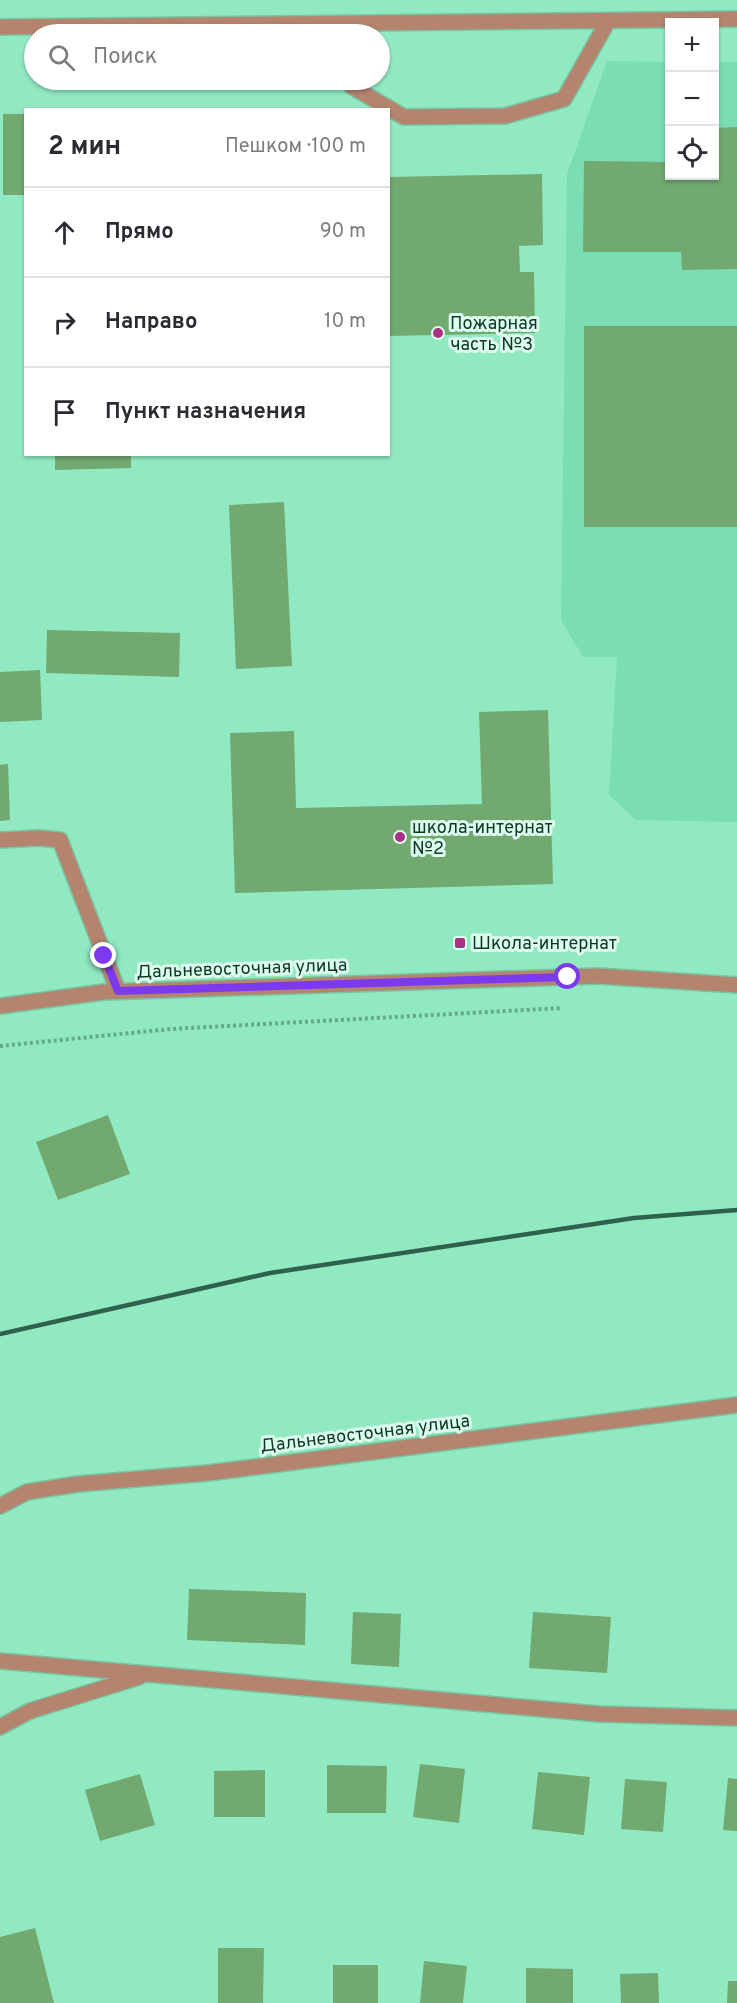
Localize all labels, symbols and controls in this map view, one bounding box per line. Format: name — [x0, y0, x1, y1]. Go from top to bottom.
map controls — [665, 18, 719, 180]
button: + — [665, 18, 719, 72]
search box — [24, 24, 390, 90]
icon: search — [45, 41, 78, 74]
text: Поиск — [93, 44, 157, 71]
button: − — [665, 72, 719, 126]
button: locate — [665, 126, 719, 180]
text: 2 мин — [48, 131, 121, 164]
text: Пешком · 100 m — [225, 134, 366, 160]
icon: ahead — [48, 216, 81, 249]
text: Прямо — [105, 219, 174, 246]
text: 90 m — [320, 219, 366, 245]
icon: right — [48, 306, 81, 339]
text: Направо — [105, 309, 197, 336]
text: 10 m — [324, 309, 366, 335]
place label: Пожарная часть №3 — [450, 313, 538, 357]
marker: Пожарная часть №3 — [431, 326, 445, 340]
icon: arrive — [48, 396, 81, 429]
text: Пункт назначения — [105, 399, 306, 426]
place label: школа-интернат №2 — [412, 817, 553, 861]
marker: школа-интернат №2 — [393, 830, 407, 844]
place label: Школа-интернат — [472, 933, 617, 956]
marker: Школа-интернат — [453, 936, 467, 950]
route end — [90, 942, 116, 968]
street label: Дальневосточная улица — [136, 954, 348, 985]
route start — [554, 963, 580, 989]
street label: Дальневосточная улица — [259, 1410, 471, 1459]

